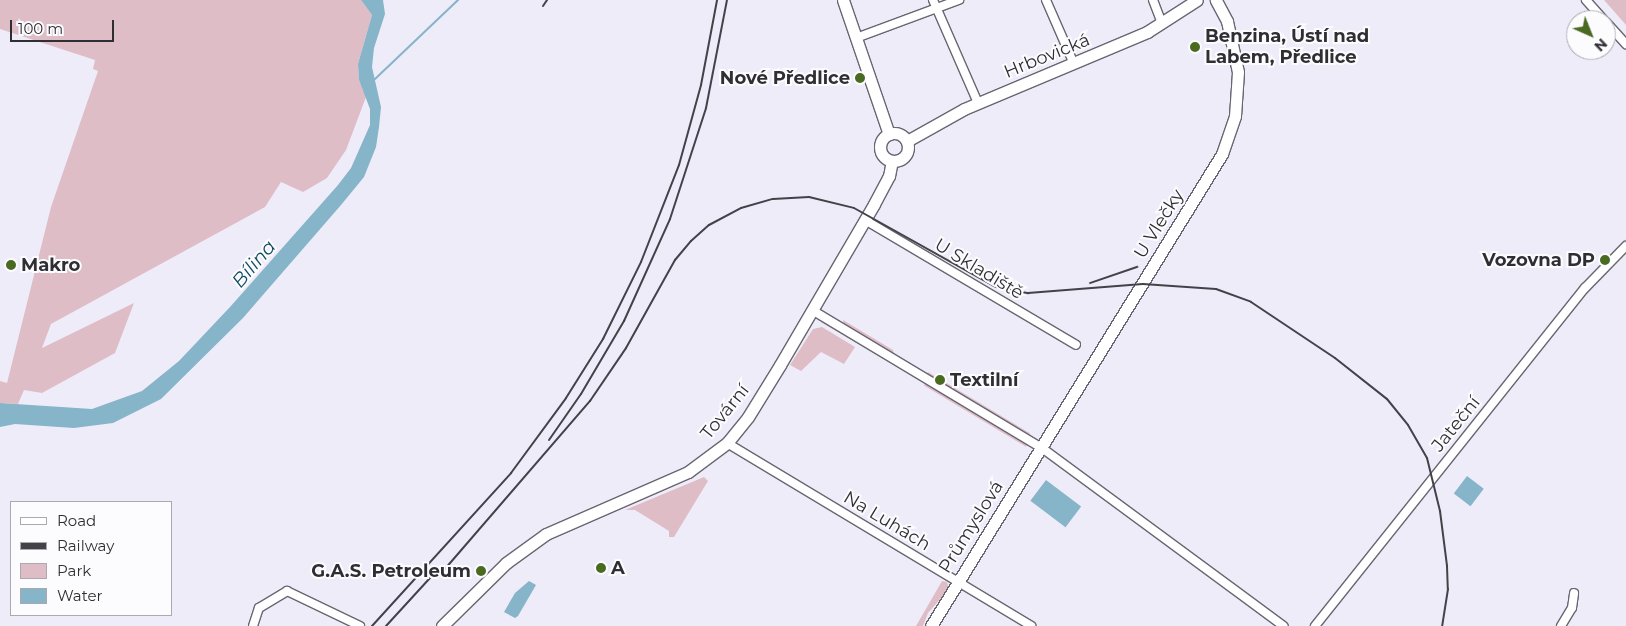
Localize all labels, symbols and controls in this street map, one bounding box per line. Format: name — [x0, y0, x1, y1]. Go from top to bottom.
scale bar — [12, 10, 116, 42]
north arrow — [1566, 10, 1616, 60]
text: 100 m — [18, 19, 63, 38]
place label: Benzina, Ústí nad Labem, Předlice — [1205, 26, 1369, 68]
street label: Hrbovická — [1001, 29, 1093, 83]
text: N — [1590, 35, 1611, 55]
marker: Benzina, Ústí nad Labem, Předlice — [1189, 41, 1201, 53]
place label: Nové Předlice — [720, 67, 850, 89]
marker: Nové Předlice — [854, 72, 866, 84]
street label: U Vlečky — [1129, 186, 1189, 262]
street label: U Skladiště — [931, 234, 1027, 304]
water label: Bílina — [227, 236, 281, 292]
place label: Vozovna DP — [1482, 249, 1595, 271]
place label: Makro — [21, 254, 80, 276]
marker: Vozovna DP — [1599, 254, 1611, 266]
marker: Makro — [5, 259, 17, 271]
place label: Textilní — [950, 369, 1018, 391]
marker: Textilní — [934, 374, 946, 386]
street label: Tovární — [696, 380, 754, 444]
street label: Jateční — [1427, 392, 1485, 456]
street label: Průmyslová — [934, 477, 1008, 577]
street label: Na Luhách — [840, 487, 934, 555]
legend — [10, 501, 172, 616]
text: Road — [57, 511, 96, 530]
text: Railway — [57, 536, 114, 555]
place label: A — [611, 557, 625, 579]
place label: G.A.S. Petroleum — [311, 560, 471, 582]
text: Park — [57, 561, 91, 580]
marker: A — [595, 562, 607, 574]
marker: G.A.S. Petroleum — [475, 565, 487, 577]
text: Water — [57, 586, 103, 605]

